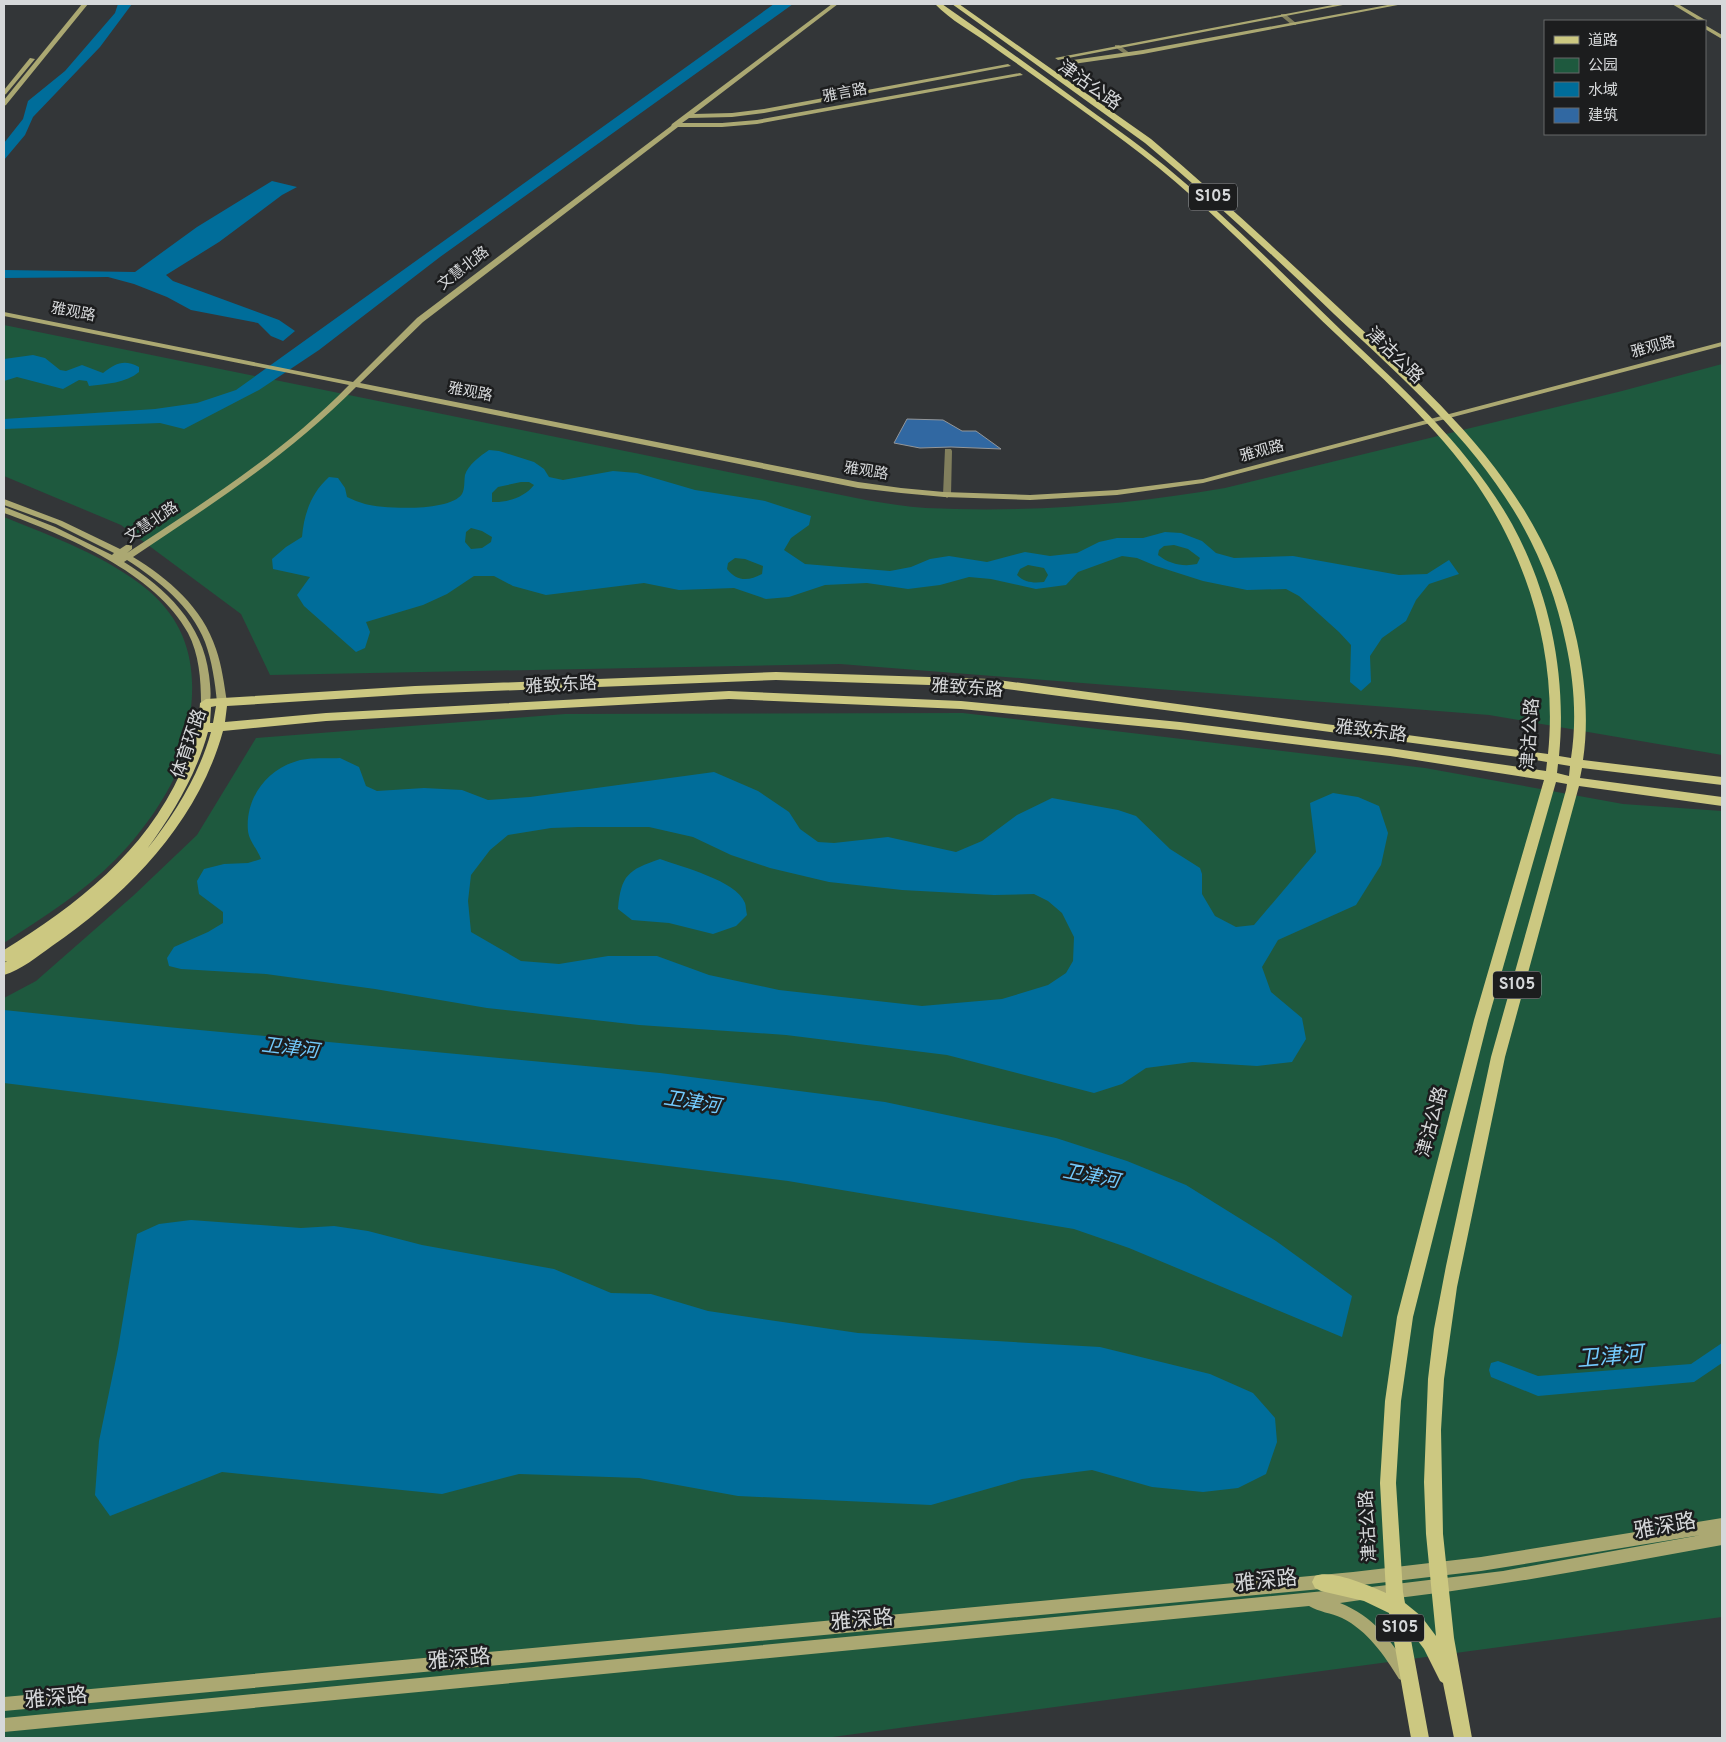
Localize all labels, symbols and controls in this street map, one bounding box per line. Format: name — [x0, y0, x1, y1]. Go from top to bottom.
legend — [1544, 20, 1706, 135]
text: 道路 — [1588, 32, 1618, 51]
street label: 津沽公路 — [1053, 56, 1125, 116]
text: 公园 — [1588, 57, 1618, 76]
street label: 雅言路 — [821, 80, 869, 108]
text: 水域 — [1588, 82, 1618, 101]
text: 建筑 — [1588, 107, 1618, 126]
road number: S105 — [1189, 183, 1237, 210]
street label: 文慧北路 — [434, 242, 493, 295]
street label: 雅观路 — [49, 299, 97, 327]
street label: 津沽公路 — [1360, 323, 1428, 389]
street label: 雅观路 — [1629, 333, 1677, 363]
street label: 雅观路 — [446, 379, 494, 407]
street label: 雅观路 — [1238, 437, 1286, 467]
street label: 雅观路 — [842, 459, 890, 485]
street label: 文慧北路 — [121, 498, 182, 548]
street label: 雅致东路 — [524, 673, 598, 699]
street label: 雅致东路 — [930, 675, 1004, 703]
street label: 津沽公路 — [1517, 697, 1545, 771]
street label: 体育环路 — [167, 706, 213, 782]
street label: 雅致东路 — [1334, 716, 1408, 748]
road number: S105 — [1493, 972, 1541, 998]
water label: 卫津河 — [260, 1034, 324, 1065]
street label: 津沽公路 — [1413, 1084, 1453, 1160]
water label: 卫津河 — [662, 1087, 726, 1120]
water label: 卫津河 — [1061, 1160, 1125, 1195]
water label: 卫津河 — [1576, 1341, 1648, 1374]
street label: 津沽公路 — [1356, 1489, 1382, 1563]
street label: 雅深路 — [1632, 1508, 1698, 1546]
street label: 雅深路 — [1233, 1565, 1299, 1599]
street label: 雅深路 — [829, 1605, 895, 1637]
road number: S105 — [1376, 1615, 1424, 1642]
street label: 雅深路 — [426, 1644, 492, 1676]
street label: 雅深路 — [23, 1683, 89, 1715]

